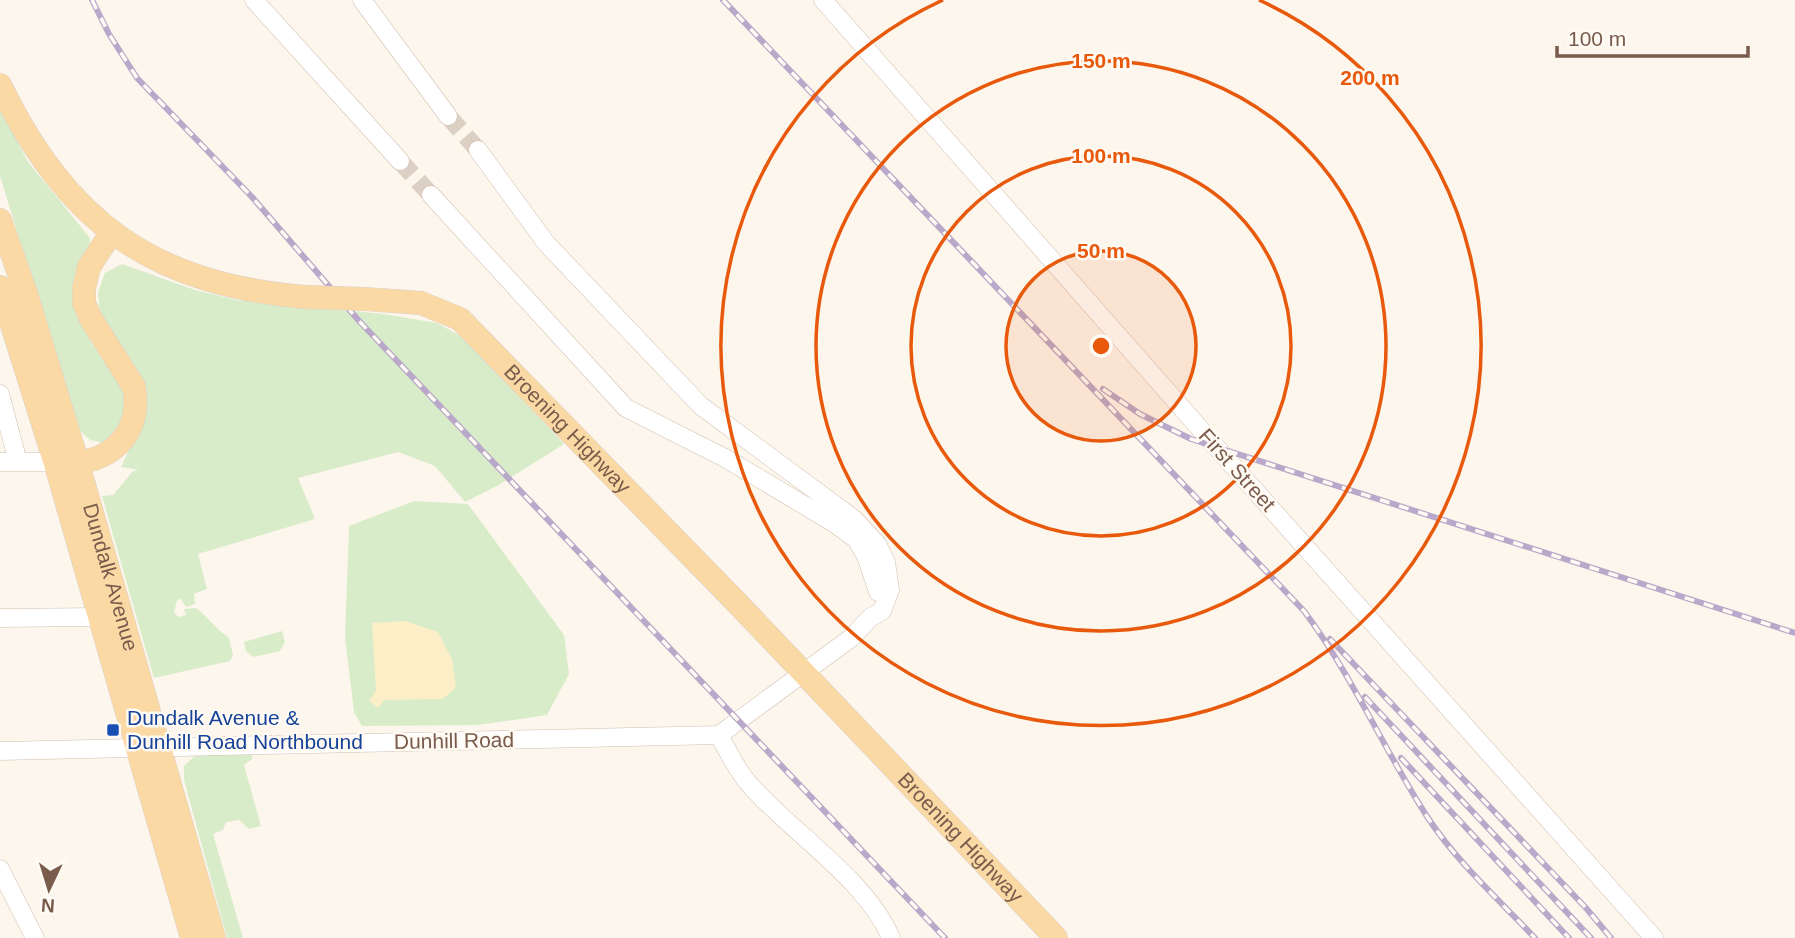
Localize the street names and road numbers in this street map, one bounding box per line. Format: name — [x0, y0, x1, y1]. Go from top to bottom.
street label: Broening Highway — [500, 360, 636, 498]
street label: First Street — [1194, 424, 1280, 516]
street label: Dundalk Avenue — [79, 501, 143, 654]
street label: Dunhill Road — [394, 728, 514, 753]
street label: Broening Highway — [894, 768, 1028, 907]

